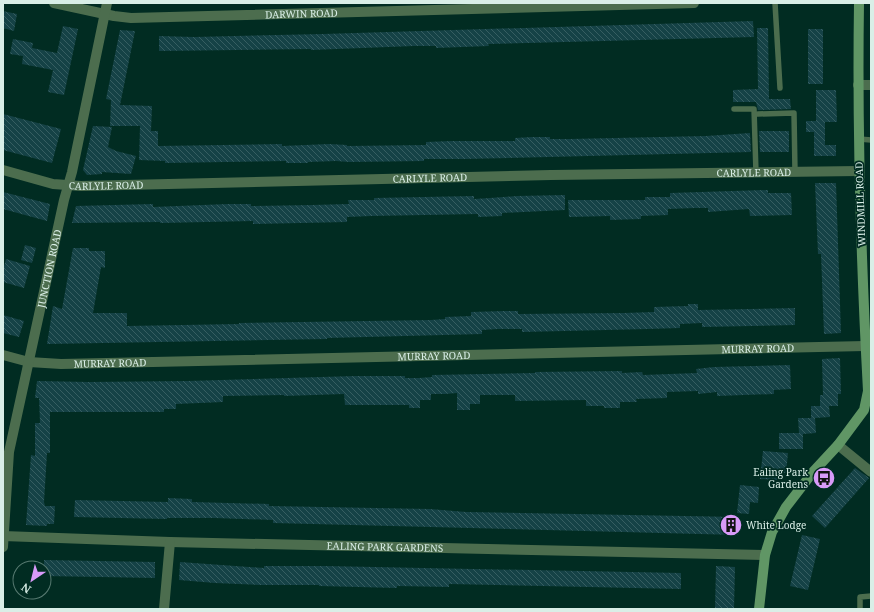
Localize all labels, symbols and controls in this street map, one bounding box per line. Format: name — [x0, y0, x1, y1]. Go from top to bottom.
street label: DARWIN ROAD — [265, 5, 338, 21]
street label: WINDMILL ROAD — [852, 161, 868, 247]
street label: CARLYLE ROAD — [716, 165, 791, 180]
street label: CARLYLE ROAD — [392, 170, 467, 186]
street label: CARLYLE ROAD — [68, 178, 143, 193]
street label: JUNCTION ROAD — [33, 228, 64, 310]
street label: MURRAY ROAD — [721, 341, 794, 356]
street label: MURRAY ROAD — [397, 348, 470, 363]
street label: MURRAY ROAD — [73, 355, 147, 371]
place label: Ealing Park Gardens — [753, 465, 808, 491]
bus stop icon: Ealing Park Gardens — [811, 465, 837, 491]
building icon: White Lodge — [718, 512, 744, 538]
place label: White Lodge — [746, 518, 806, 532]
street label: EALING PARK GARDENS — [326, 538, 443, 555]
north arrow — [12, 560, 52, 600]
text: N — [18, 580, 34, 597]

